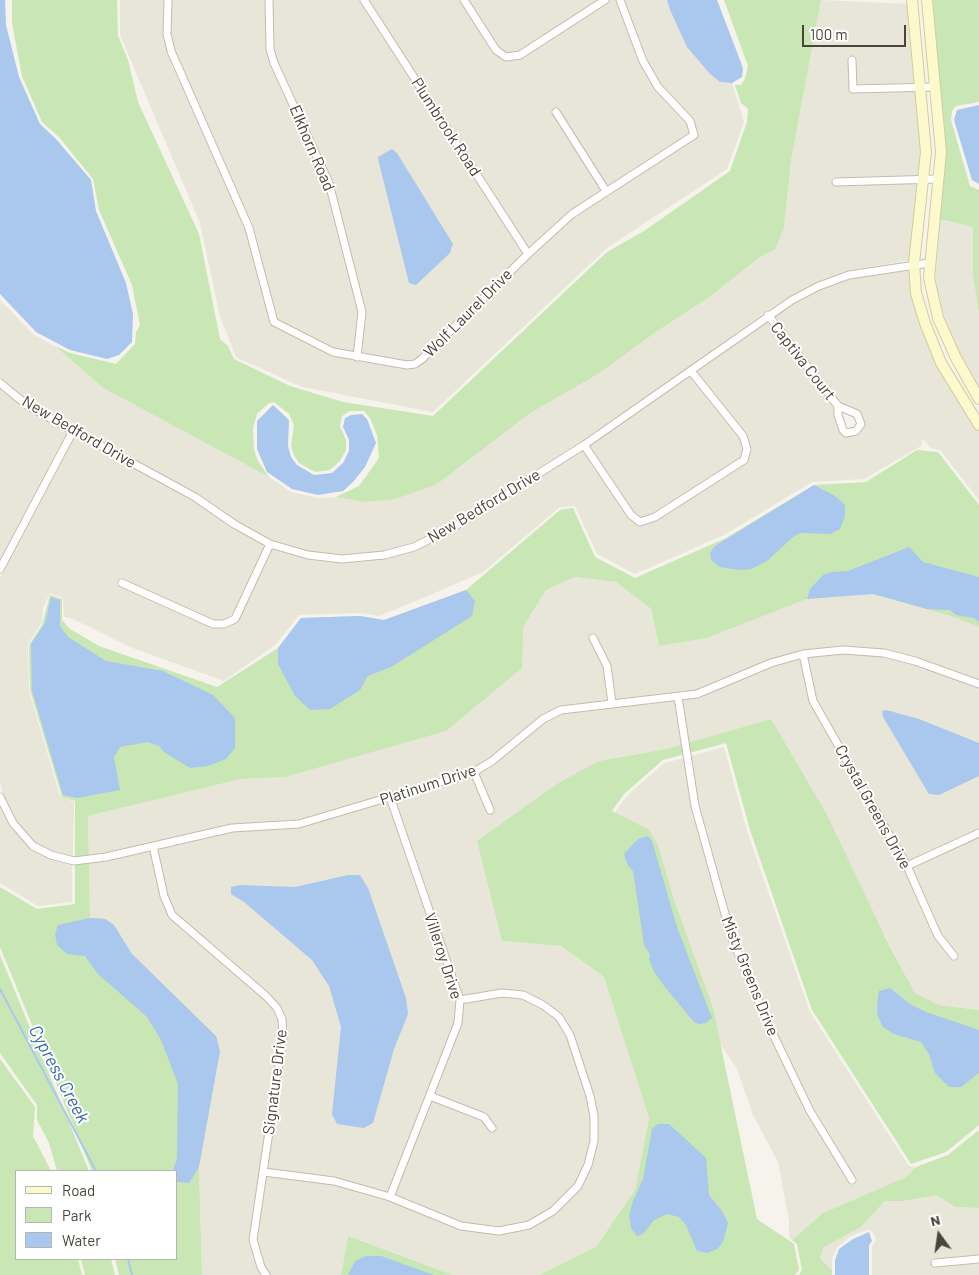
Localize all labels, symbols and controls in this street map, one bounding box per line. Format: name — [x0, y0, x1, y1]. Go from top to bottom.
scale bar — [804, 15, 908, 47]
text: 100 m — [810, 25, 848, 43]
street label: Plumbrook Road — [407, 74, 485, 180]
street label: Elkhorn Road — [285, 102, 339, 194]
street label: Wolf Laurel Drive — [420, 265, 516, 361]
street label: Captiva Court — [766, 318, 840, 404]
street label: New Bedford Drive — [19, 392, 139, 472]
street label: New Bedford Drive — [424, 465, 544, 547]
street label: Crystal Greens Drive — [831, 741, 915, 873]
street label: Platinum Drive — [377, 760, 479, 810]
street label: Villeroy Drive — [420, 910, 466, 1002]
street label: Misty Greens Drive — [717, 913, 783, 1039]
water label: Cypress Creek — [24, 1021, 94, 1127]
street label: Signature Drive — [259, 1028, 291, 1136]
legend — [15, 1170, 178, 1260]
text: Road — [62, 1181, 95, 1199]
text: Park — [62, 1206, 91, 1224]
north arrow — [914, 1210, 964, 1260]
text: N — [929, 1211, 942, 1229]
text: Water — [62, 1231, 101, 1249]

